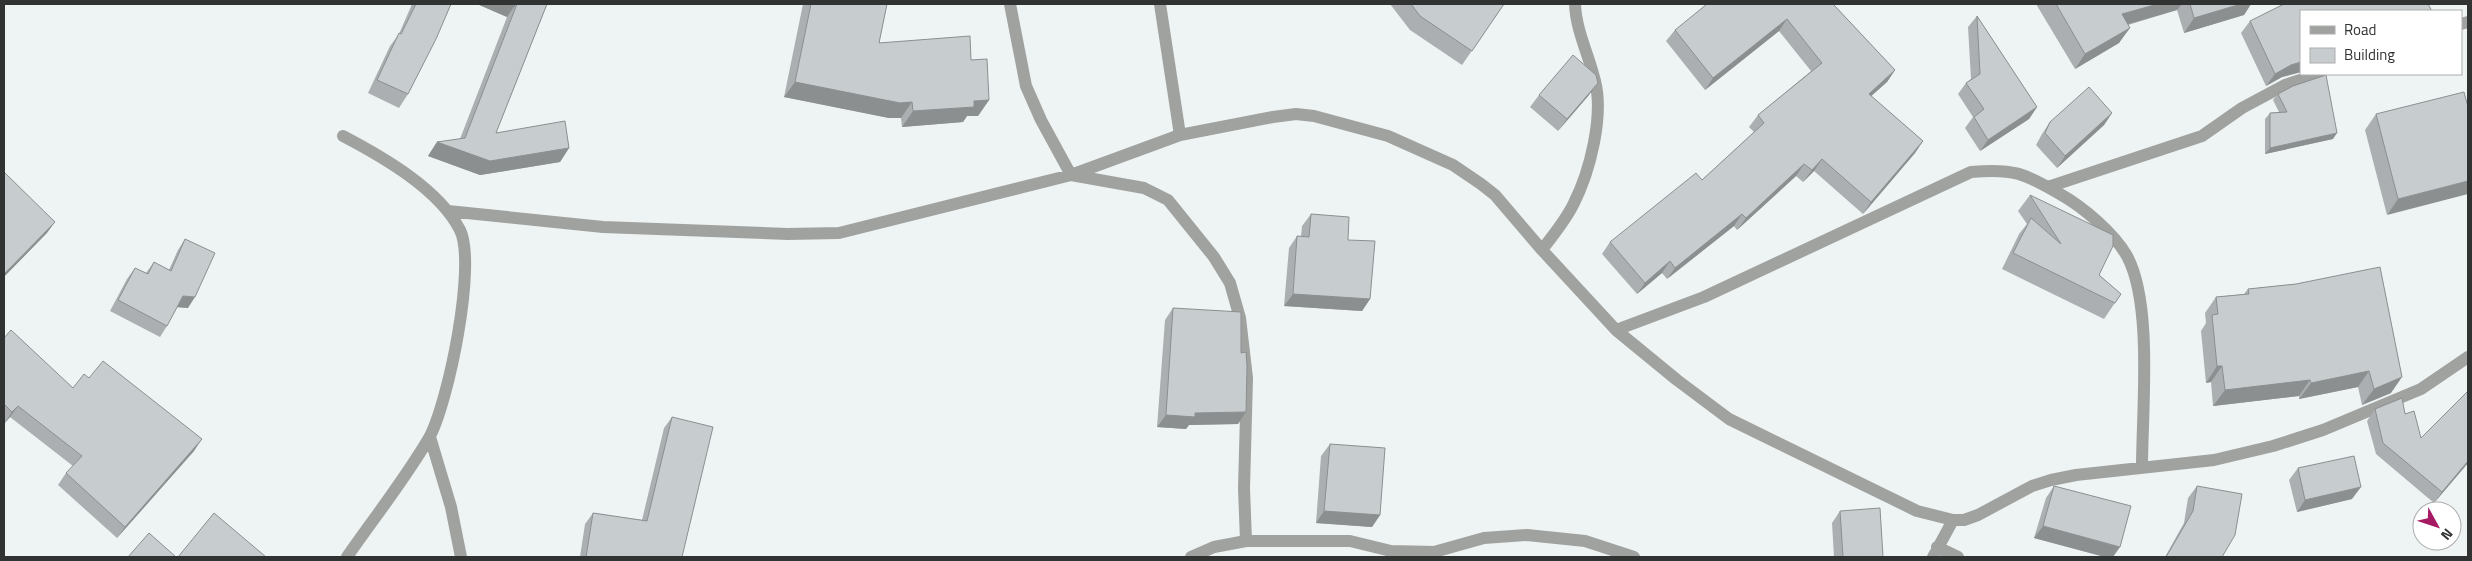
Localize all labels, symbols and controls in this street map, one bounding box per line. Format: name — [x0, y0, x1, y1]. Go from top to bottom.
legend — [2300, 10, 2462, 75]
text: Road — [2344, 18, 2376, 41]
text: Building — [2344, 43, 2395, 66]
north arrow — [2412, 501, 2462, 551]
text: N — [2436, 524, 2459, 545]

